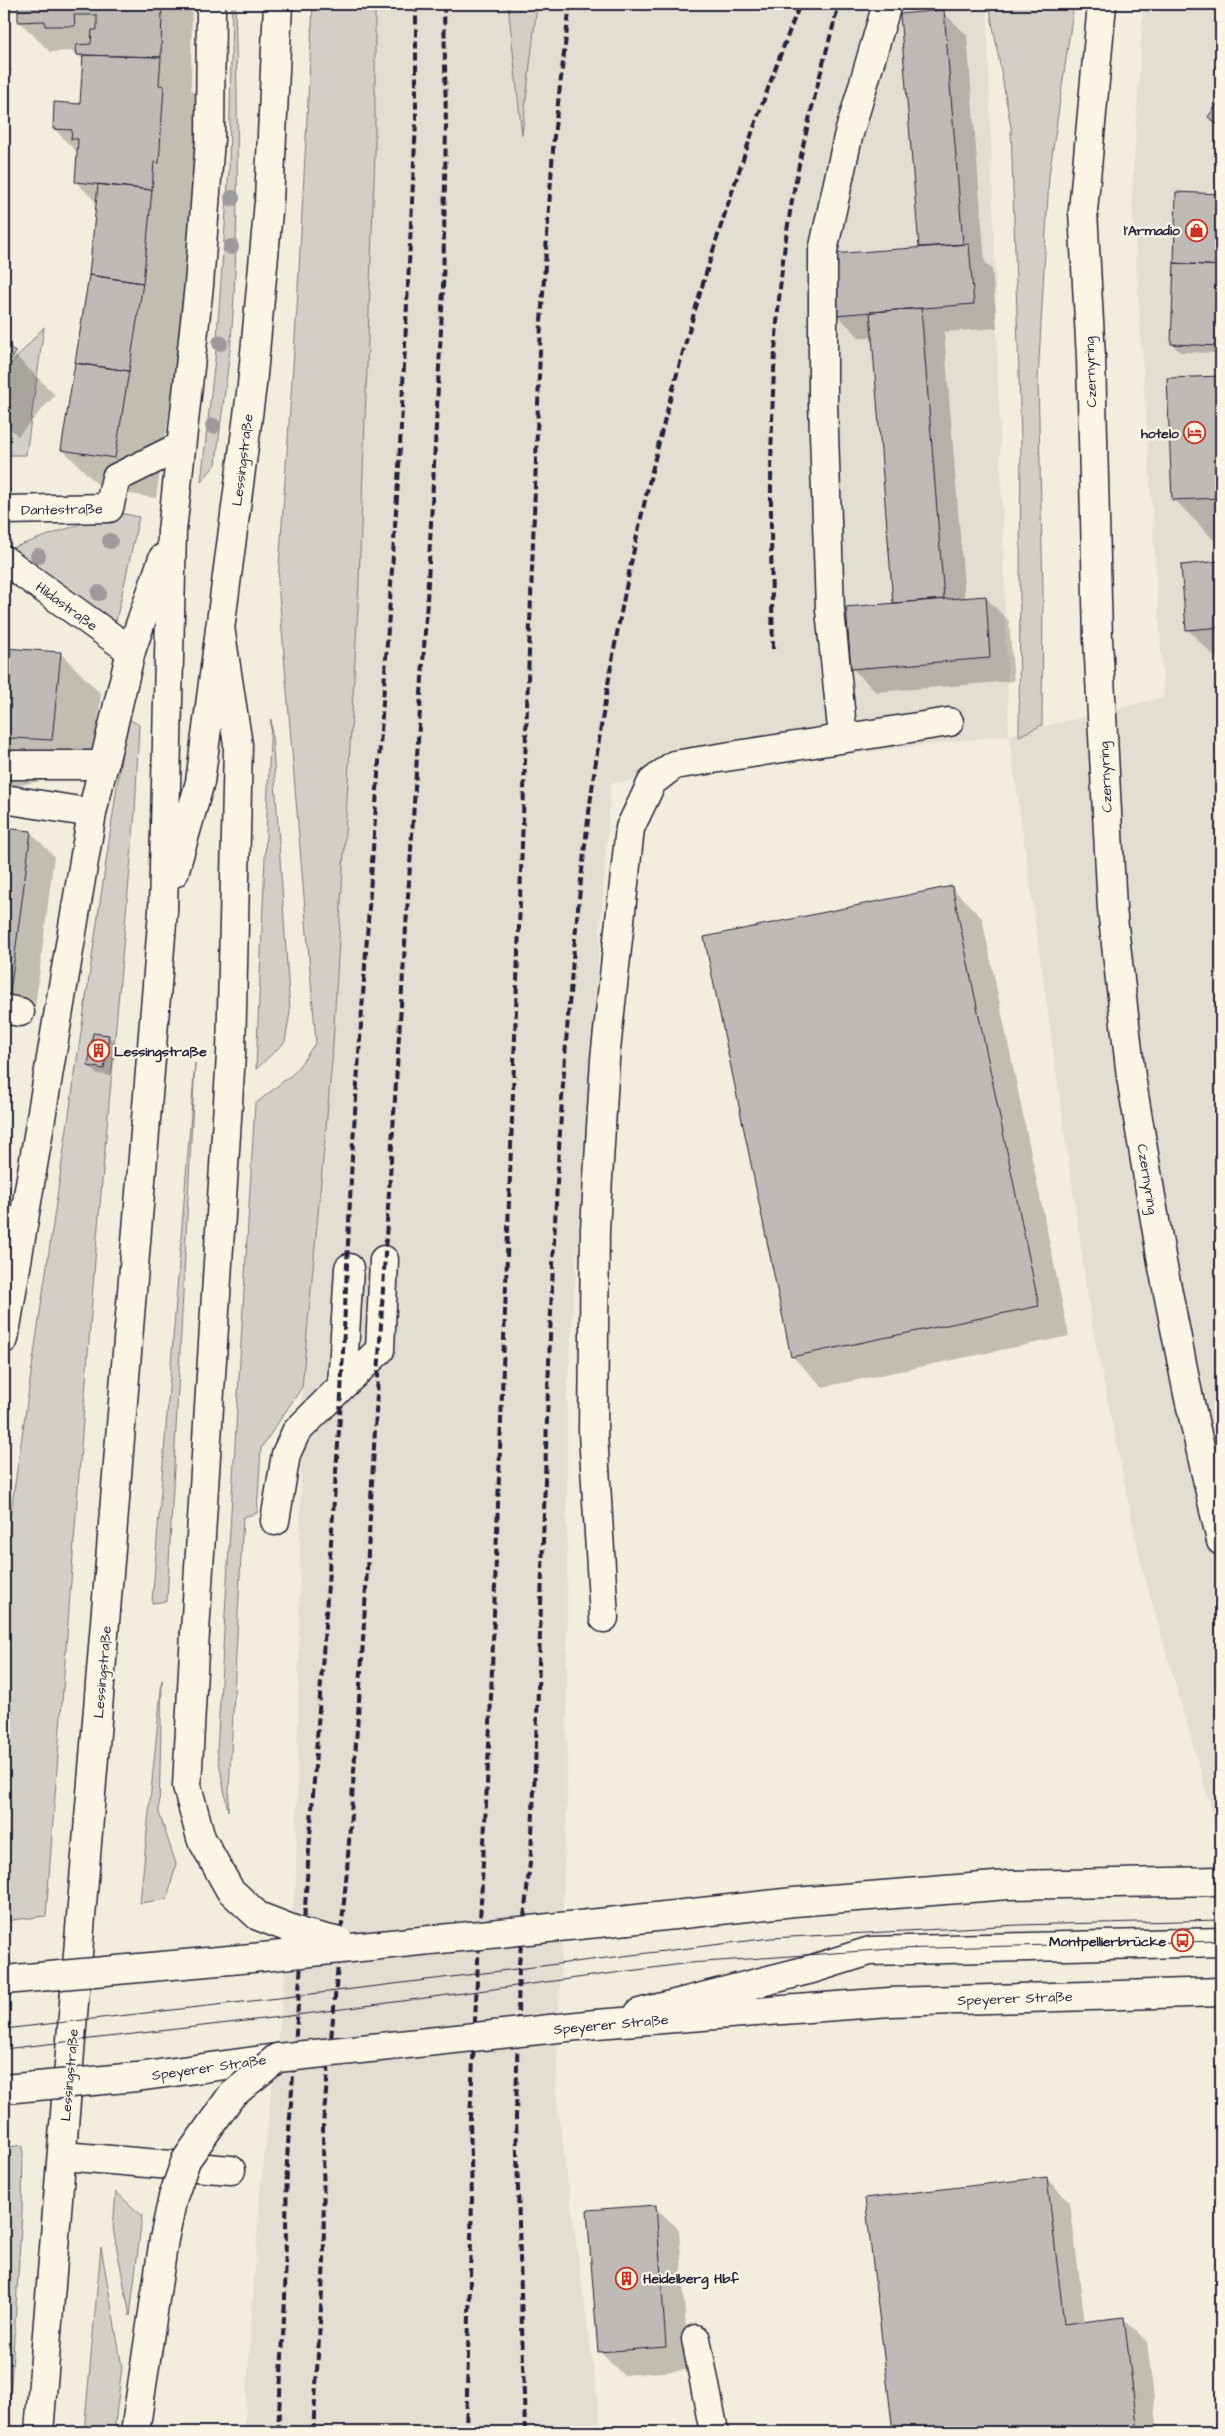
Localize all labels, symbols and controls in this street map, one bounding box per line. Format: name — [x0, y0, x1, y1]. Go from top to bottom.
shop icon: l'Armadio — [1184, 218, 1208, 242]
place label: l'Armadio — [1123, 221, 1180, 241]
street label: Czernyring — [1080, 336, 1102, 408]
street label: Lessingstraße — [227, 412, 259, 507]
hotel icon: hotelo — [1183, 421, 1207, 445]
place label: hotelo — [1141, 424, 1179, 444]
street label: Dantestraße — [21, 499, 103, 521]
street label: Hildastraße — [31, 578, 102, 636]
street label: Czernyring — [1094, 741, 1118, 813]
building icon: Lessingstraße — [86, 1039, 110, 1063]
place label: Lessingstraße — [114, 1042, 207, 1063]
street label: Czernyring — [1132, 1143, 1162, 1216]
street label: Lessingstraße — [89, 1625, 117, 1719]
bus stop icon: Montpellierbrücke — [1170, 1929, 1194, 1953]
place label: Montpellierbrücke — [1049, 1932, 1166, 1952]
street label: Speyerer Straße — [957, 1987, 1073, 2011]
street label: Speyerer Straße — [553, 2010, 670, 2040]
street label: Lessingstraße — [56, 2028, 84, 2122]
street label: Speyerer Straße — [151, 2050, 268, 2086]
building icon: Heidelberg Hbf — [615, 2266, 639, 2290]
place label: Heidelberg Hbf — [643, 2269, 739, 2290]

